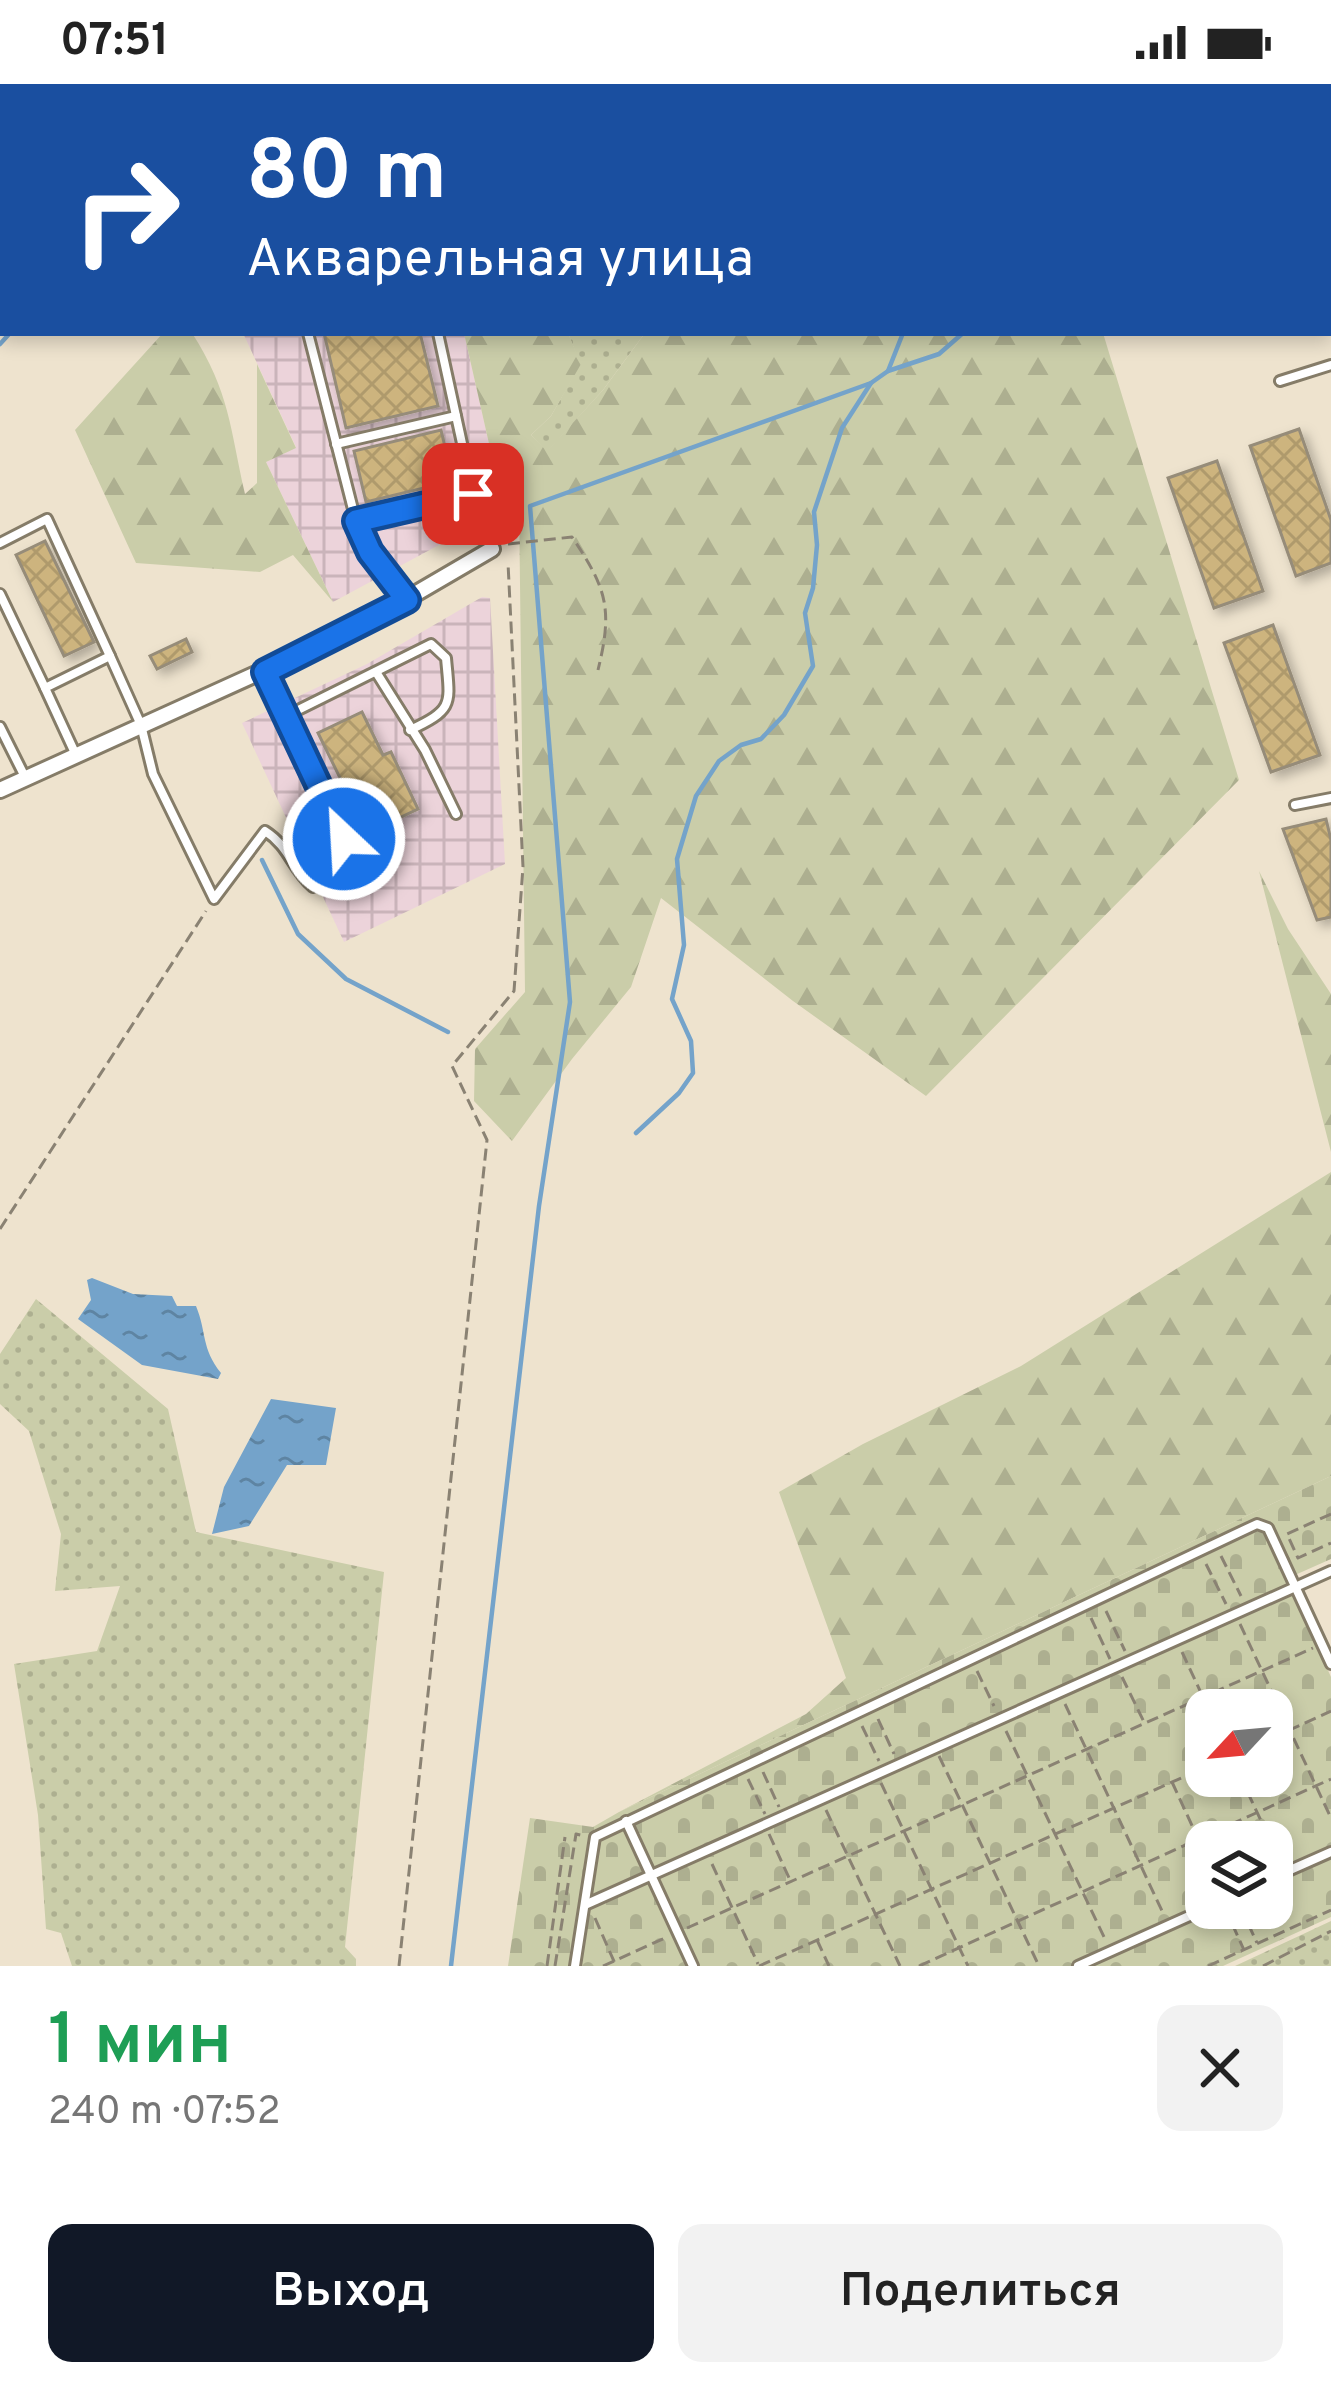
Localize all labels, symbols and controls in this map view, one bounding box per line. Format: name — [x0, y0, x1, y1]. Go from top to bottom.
text: 07:51 — [60, 14, 169, 71]
text: 80 m — [246, 123, 447, 229]
icon: right — [48, 132, 204, 288]
text: Акварельная улица — [246, 227, 754, 296]
pin — [422, 443, 524, 545]
icon: arrive — [440, 461, 506, 527]
position arrow — [281, 776, 407, 902]
north arrow — [1185, 1689, 1293, 1797]
map controls — [1185, 1689, 1293, 1929]
button: layers — [1185, 1821, 1293, 1929]
text: 1 мин — [48, 1998, 232, 2090]
button: close — [1157, 2005, 1283, 2131]
text: 240 m · 07:52 — [48, 2089, 281, 2138]
button: Выход — [48, 2224, 654, 2362]
button: Поделиться — [678, 2224, 1283, 2362]

